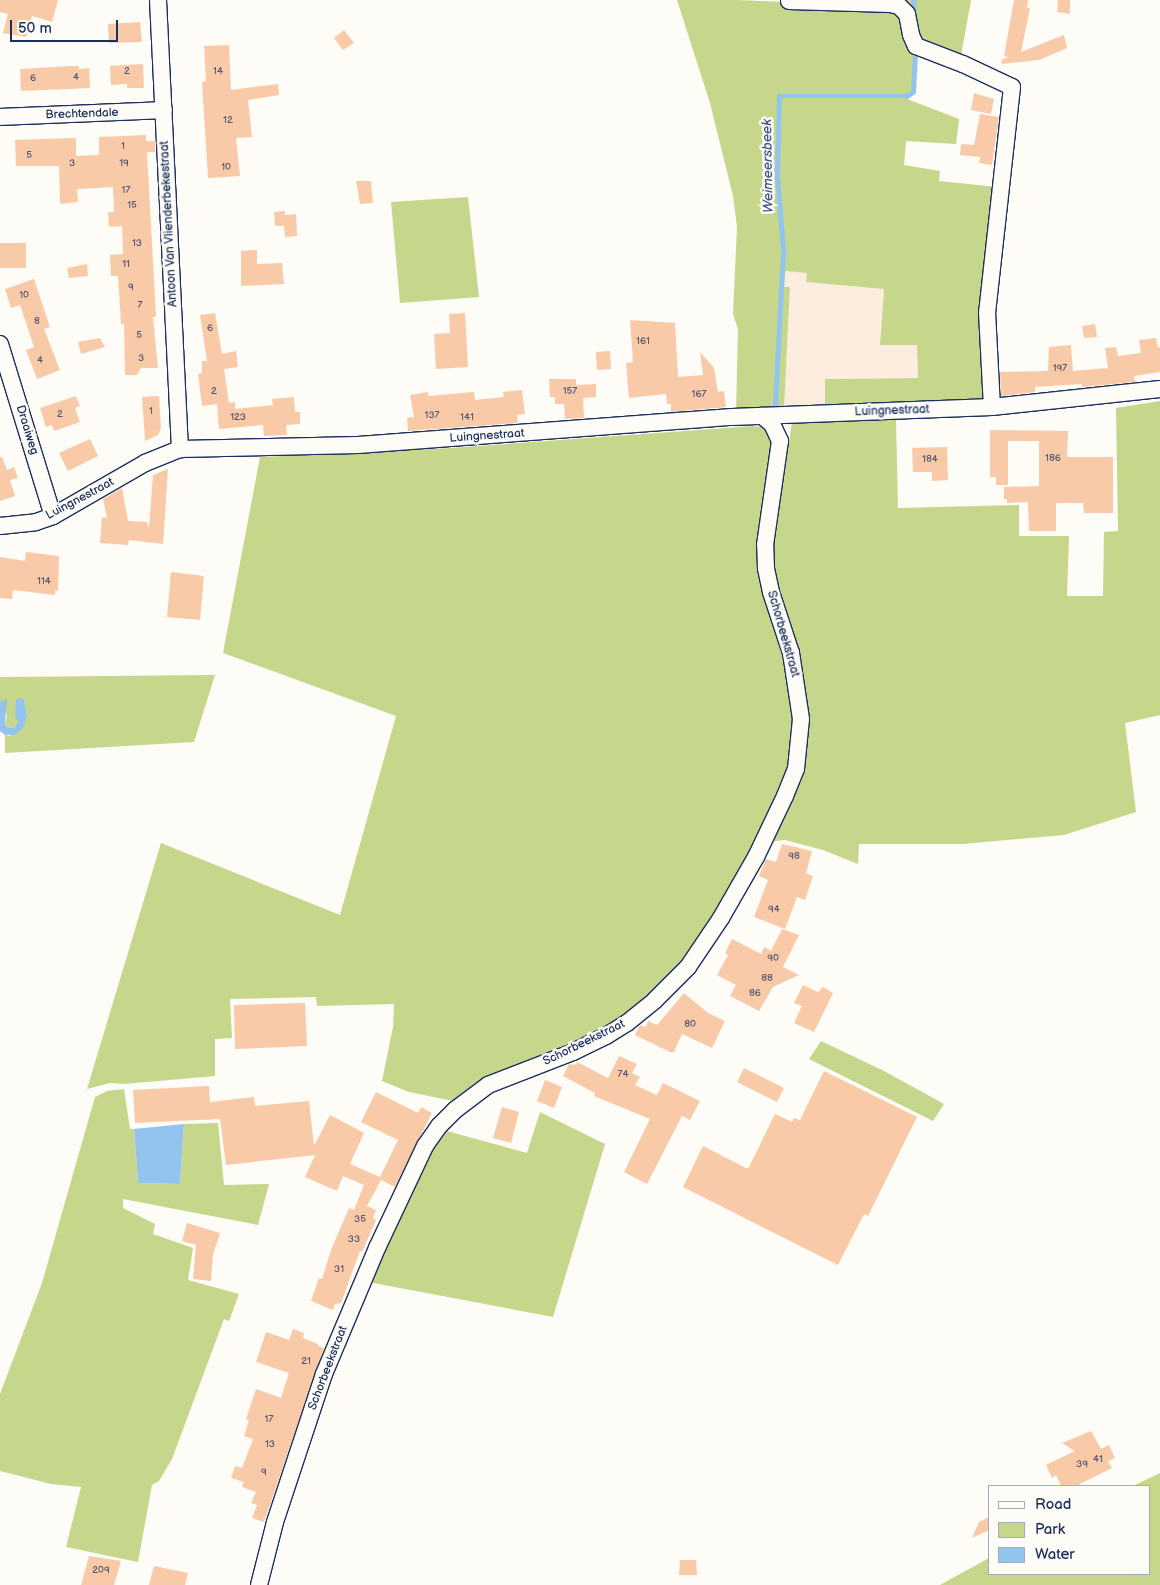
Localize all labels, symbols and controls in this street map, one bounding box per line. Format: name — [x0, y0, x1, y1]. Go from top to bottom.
scale bar — [12, 10, 120, 42]
text: 50 m — [18, 19, 52, 38]
house number: 2 — [124, 66, 130, 78]
house number: 14 — [213, 66, 223, 78]
house number: 4 — [73, 72, 79, 84]
house number: 6 — [30, 73, 36, 85]
street label: Brechtendale — [45, 106, 119, 122]
house number: 12 — [223, 115, 233, 127]
water label: Weimeersbeek — [759, 119, 777, 213]
street label: Antoon Van Vlienderbekestraat — [157, 140, 181, 308]
house number: 1 — [121, 141, 125, 153]
house number: 5 — [26, 150, 32, 162]
house number: 3 — [69, 158, 75, 170]
house number: 19 — [119, 158, 129, 170]
house number: 10 — [221, 162, 231, 174]
house number: 17 — [122, 185, 130, 197]
house number: 15 — [127, 200, 137, 212]
house number: 13 — [132, 238, 142, 250]
house number: 11 — [122, 259, 130, 271]
house number: 9 — [128, 282, 134, 294]
house number: 10 — [19, 290, 29, 302]
house number: 7 — [138, 300, 142, 312]
house number: 8 — [34, 316, 40, 328]
house number: 6 — [207, 323, 213, 335]
house number: 5 — [136, 330, 142, 342]
house number: 161 — [636, 336, 650, 348]
house number: 3 — [138, 353, 144, 365]
house number: 4 — [37, 355, 43, 367]
house number: 197 — [1053, 363, 1067, 375]
house number: 2 — [211, 386, 217, 398]
house number: 157 — [563, 386, 577, 398]
house number: 167 — [692, 389, 706, 401]
street label: Luingnestraat — [854, 402, 930, 420]
street label: Draaiweg — [13, 403, 41, 457]
house number: 1 — [149, 406, 153, 418]
house number: 2 — [57, 409, 63, 421]
house number: 137 — [425, 410, 439, 422]
house number: 123 — [230, 412, 246, 424]
house number: 141 — [460, 412, 474, 424]
street label: Luingnestraat — [449, 426, 525, 446]
house number: 186 — [1045, 453, 1061, 465]
house number: 184 — [922, 454, 938, 466]
street label: Luingnestraat — [44, 475, 116, 523]
house number: 114 — [37, 576, 51, 588]
street label: Schorbeekstraat — [764, 589, 802, 679]
house number: 98 — [788, 851, 800, 863]
house number: 94 — [768, 904, 780, 916]
house number: 90 — [767, 953, 779, 965]
house number: 88 — [761, 973, 773, 985]
house number: 86 — [749, 988, 761, 1000]
street label: Schorbeekstraat — [541, 1017, 627, 1069]
house number: 80 — [684, 1019, 696, 1031]
house number: 74 — [617, 1069, 629, 1081]
house number: 35 — [354, 1214, 366, 1226]
house number: 33 — [348, 1234, 360, 1246]
house number: 31 — [334, 1264, 344, 1276]
street label: Schorbeekstraat — [305, 1324, 351, 1412]
house number: 21 — [301, 1356, 311, 1368]
house number: 17 — [265, 1414, 273, 1426]
house number: 13 — [265, 1439, 275, 1451]
house number: 41 — [1093, 1454, 1103, 1466]
house number: 39 — [1076, 1459, 1088, 1471]
house number: 9 — [261, 1467, 267, 1479]
legend — [988, 1485, 1150, 1575]
text: Road — [1035, 1495, 1071, 1514]
text: Park — [1035, 1520, 1065, 1539]
text: Water — [1035, 1545, 1075, 1564]
house number: 209 — [92, 1565, 110, 1577]

